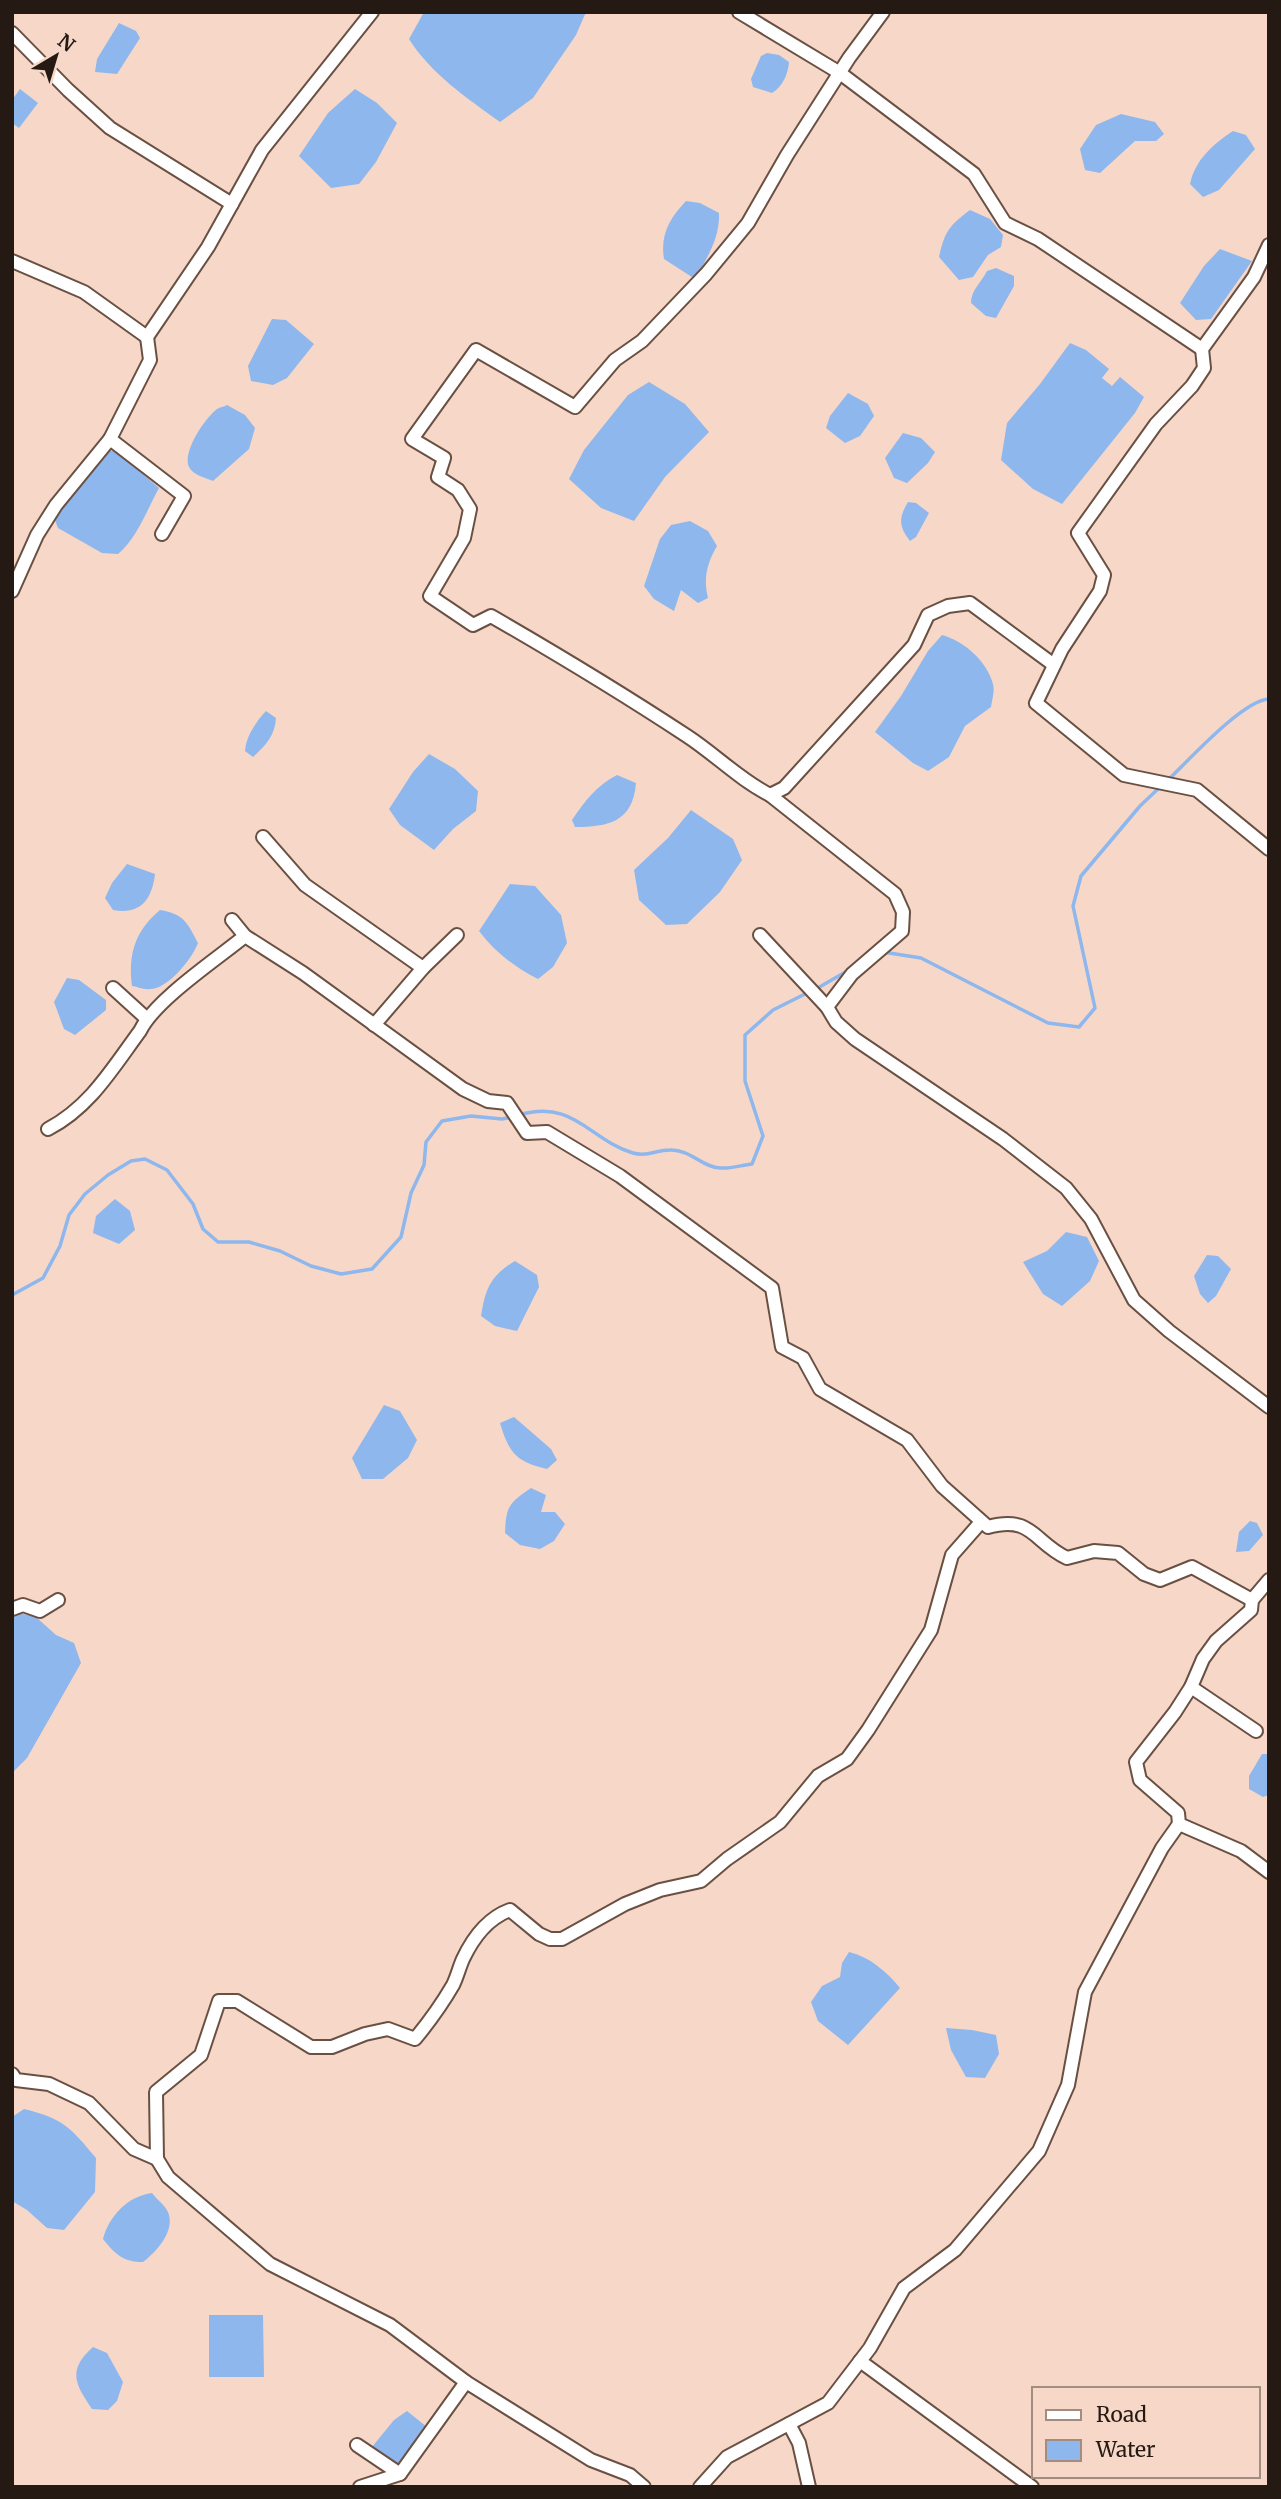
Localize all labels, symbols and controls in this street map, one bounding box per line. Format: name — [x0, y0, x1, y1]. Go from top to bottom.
north arrow — [21, 21, 91, 91]
text: N — [53, 29, 80, 57]
legend — [1032, 2387, 1260, 2478]
text: Road — [1096, 2401, 1147, 2428]
text: Water — [1095, 2436, 1155, 2463]

